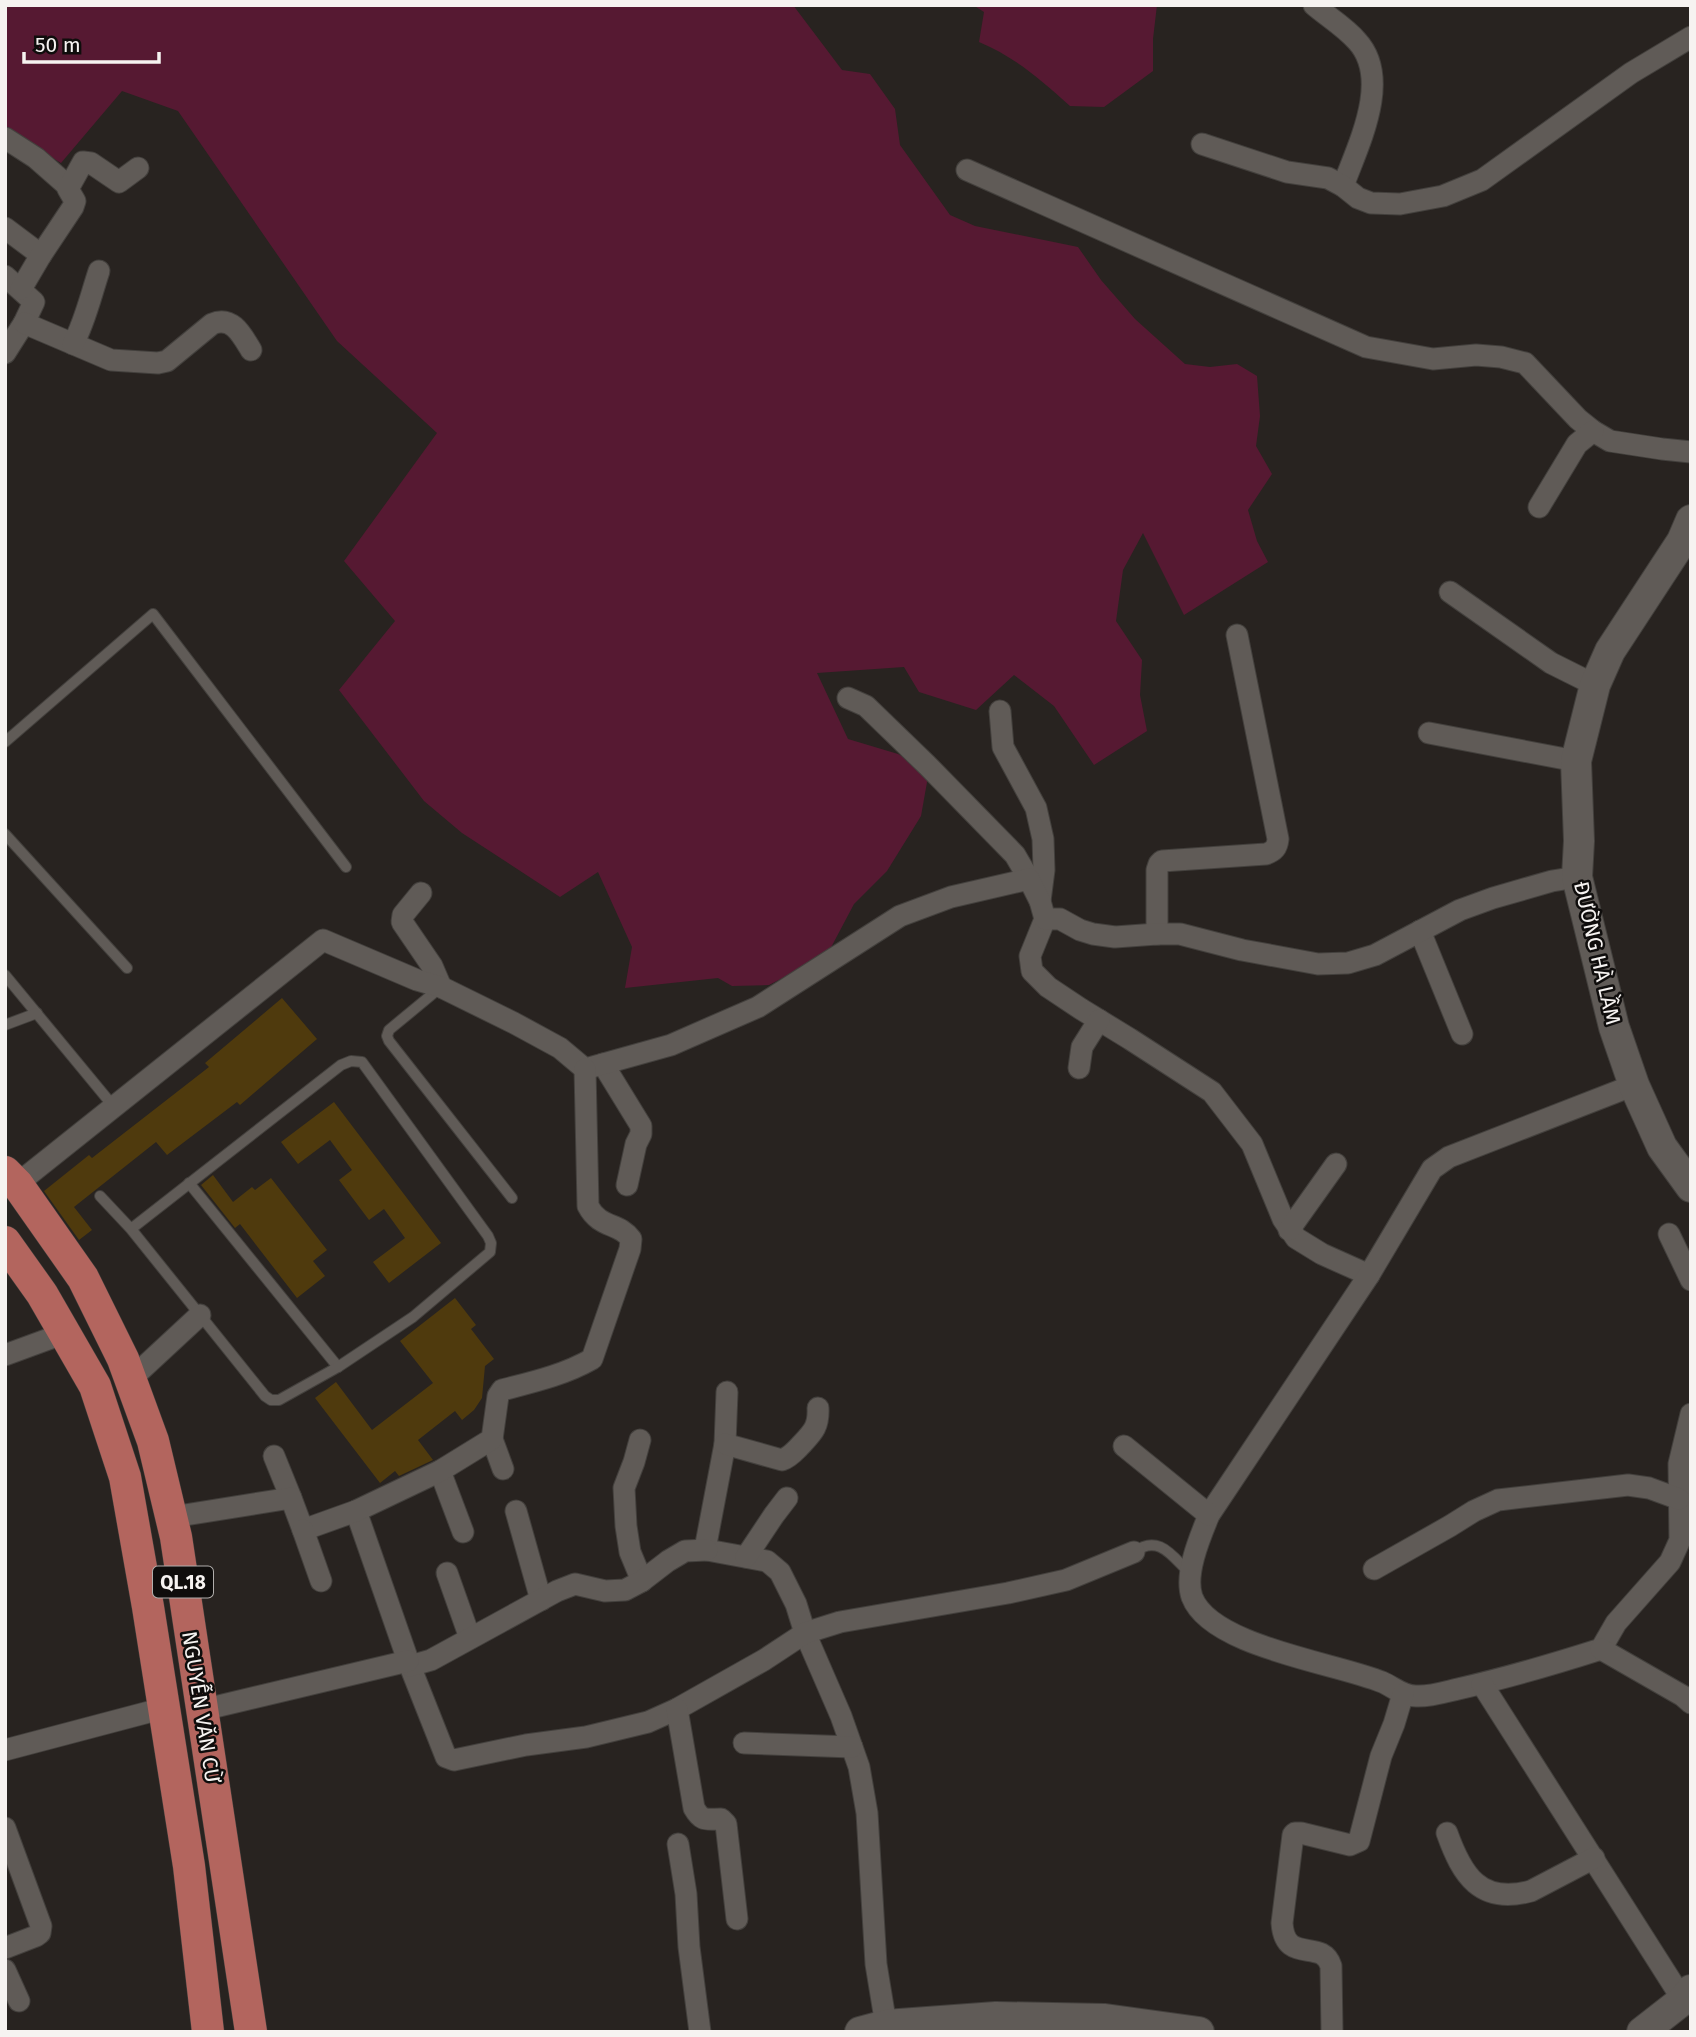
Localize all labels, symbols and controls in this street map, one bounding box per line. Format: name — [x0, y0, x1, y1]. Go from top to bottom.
scale bar — [24, 21, 159, 65]
text: 50 m — [35, 32, 81, 58]
street label: ĐƯỜNG HÀ LẦM — [1568, 878, 1628, 1027]
road number: QL.18 — [153, 1566, 213, 1598]
street label: NGUYỄN VĂN CỪ — [176, 1629, 228, 1786]

